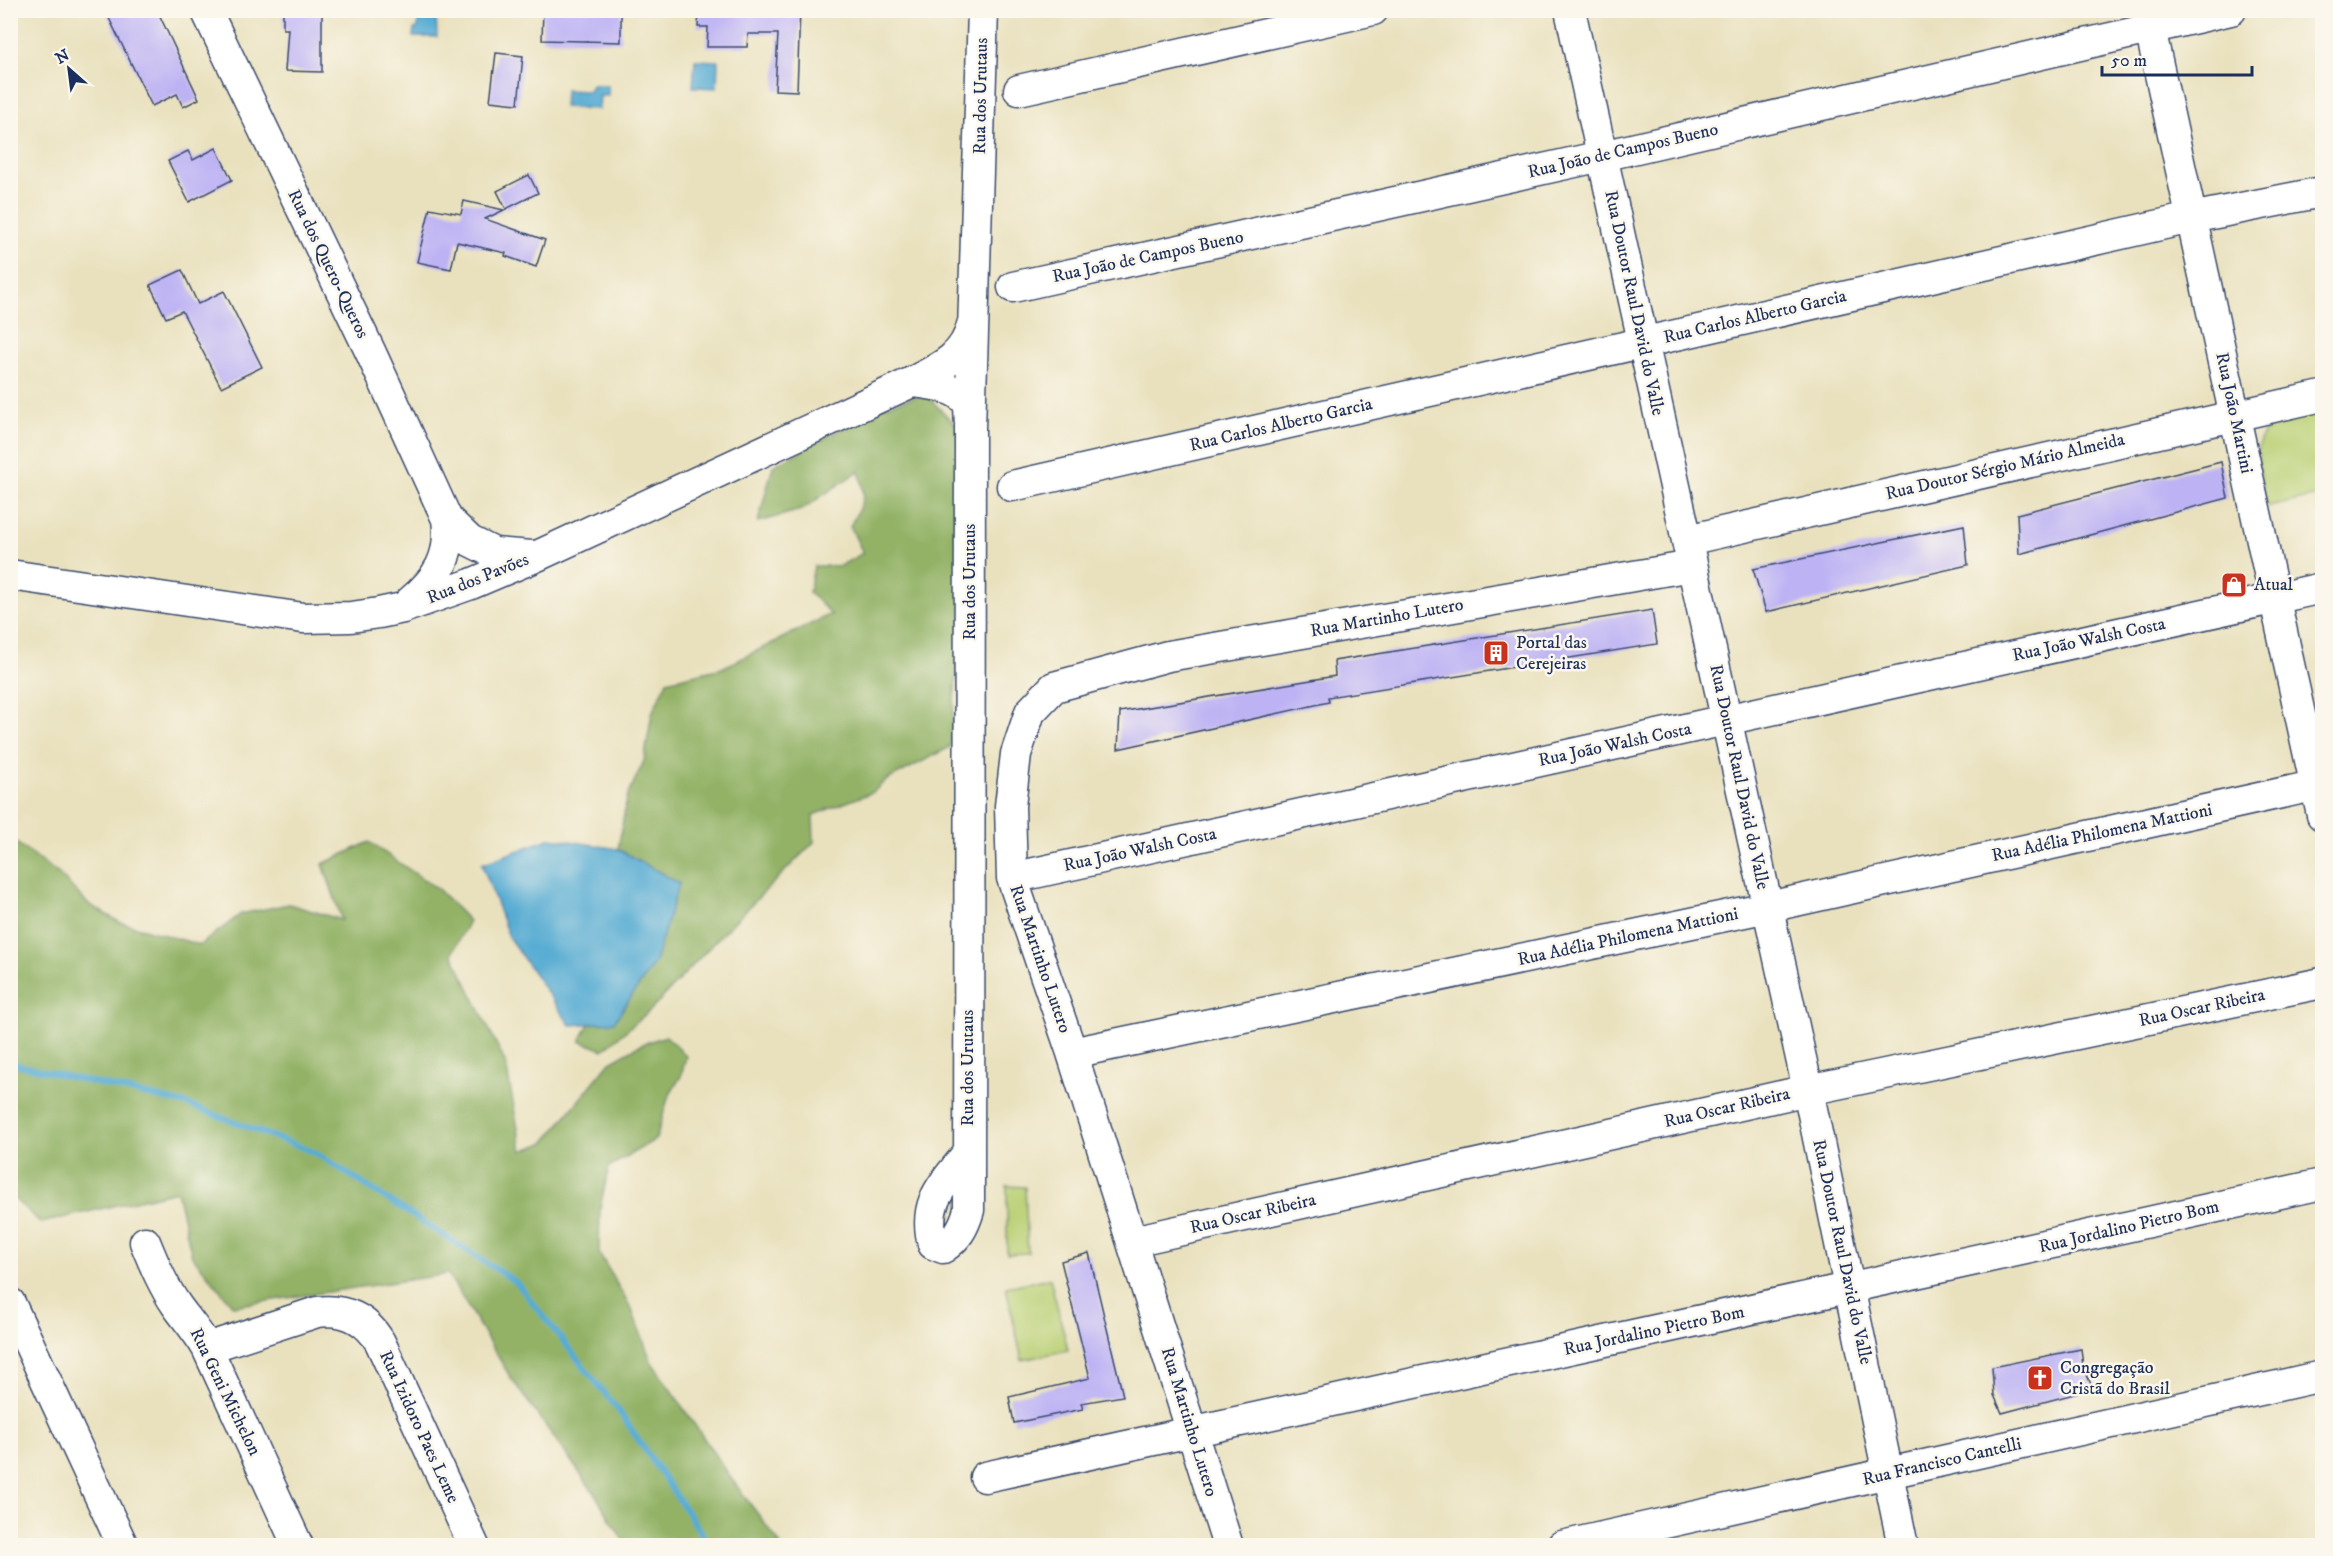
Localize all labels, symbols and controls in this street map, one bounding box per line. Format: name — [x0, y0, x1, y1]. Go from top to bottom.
street label: Rua dos Urutaus — [969, 37, 993, 155]
north arrow — [39, 39, 99, 99]
scale bar — [2102, 39, 2252, 77]
text: N — [52, 45, 73, 69]
text: 50 m — [2111, 50, 2147, 72]
street label: Rua João de Campos Bueno — [1526, 118, 1721, 184]
street label: Rua dos Quero-Queros — [282, 186, 374, 342]
street label: Rua Doutor Raul David do Valle — [1599, 188, 1669, 418]
street label: Rua João de Campos Bueno — [1050, 226, 1246, 288]
street label: Rua Carlos Alberto Garcia — [1661, 285, 1849, 349]
street label: Rua João Martini — [2210, 350, 2258, 476]
street label: Rua Carlos Alberto Garcia — [1187, 393, 1375, 457]
street label: Rua Doutor Sérgio Mário Almeida — [1883, 429, 2127, 505]
street label: Rua dos Urutaus — [959, 524, 981, 640]
street label: Rua dos Pavões — [424, 549, 532, 609]
shop icon: Atual — [2219, 570, 2249, 600]
place label: Atual — [2254, 574, 2294, 596]
street label: Rua Martinho Lutero — [1309, 594, 1466, 642]
street label: Rua João Walsh Costa — [2010, 613, 2168, 667]
place label: Portal das Cerejeiras — [1516, 632, 1587, 675]
building icon: Portal das Cerejeiras — [1481, 638, 1511, 668]
street label: Rua Doutor Raul David do Valle — [1704, 662, 1774, 892]
street label: Rua João Walsh Costa — [1536, 718, 1694, 772]
street label: Rua Adélia Philomena Mattioni — [1990, 799, 2214, 867]
street label: Rua João Walsh Costa — [1061, 823, 1219, 877]
street label: Rua Martinho Lutero — [1004, 882, 1076, 1036]
street label: Rua Adélia Philomena Mattioni — [1516, 903, 1740, 971]
street label: Rua Oscar Ribeira — [2137, 984, 2267, 1032]
street label: Rua dos Urutaus — [957, 1010, 979, 1126]
street label: Rua Oscar Ribeira — [1662, 1083, 1792, 1133]
street label: Rua Doutor Raul David do Valle — [1807, 1137, 1877, 1367]
street label: Rua Oscar Ribeira — [1188, 1189, 1318, 1239]
street label: Rua Jordalino Pietro Bom — [2037, 1196, 2221, 1258]
street label: Rua Jordalino Pietro Bom — [1562, 1301, 1746, 1361]
street label: Rua Geni Michelon — [185, 1325, 266, 1460]
street label: Rua Martinho Lutero — [1156, 1345, 1222, 1500]
street label: Rua Izidoro Paes Leme — [374, 1347, 464, 1507]
place label: Congregação Cristã do Brasil — [2060, 1357, 2170, 1400]
church icon: Congregação Cristã do Brasil — [2025, 1363, 2055, 1393]
street label: Rua Francisco Cantelli — [1860, 1433, 2024, 1491]

